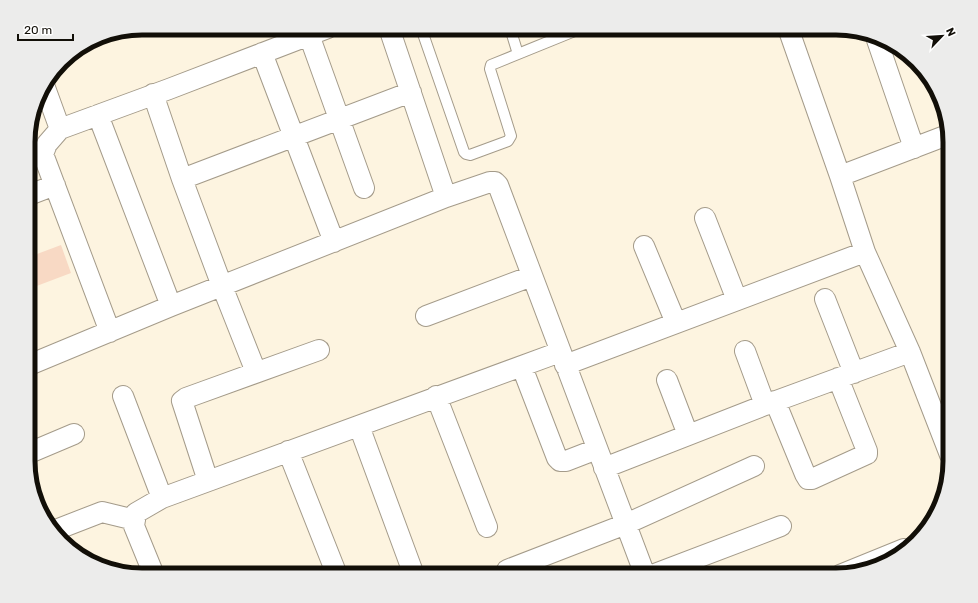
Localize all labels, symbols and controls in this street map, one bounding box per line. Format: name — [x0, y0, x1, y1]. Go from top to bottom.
scale bar — [18, 16, 73, 42]
north arrow — [922, 16, 962, 56]
text: 20 m — [24, 23, 52, 37]
text: N — [943, 26, 958, 38]

